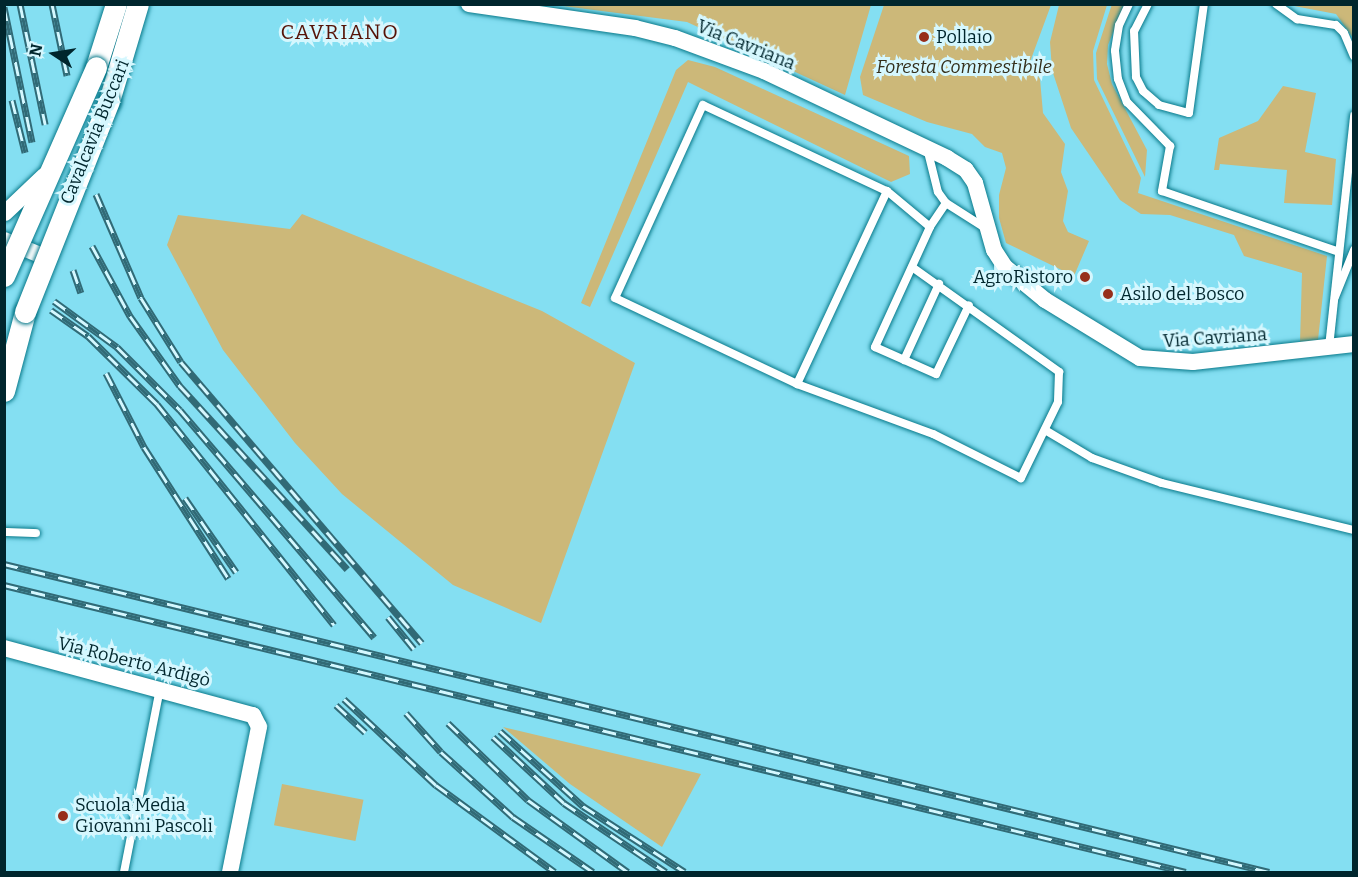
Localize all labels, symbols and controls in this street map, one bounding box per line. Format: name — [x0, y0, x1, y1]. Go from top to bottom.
street label: Via Cavriana — [694, 15, 798, 75]
district label: CAVRIANO — [281, 19, 399, 45]
north arrow — [24, 24, 84, 84]
place label: Pollaio — [936, 26, 992, 48]
marker: Pollaio — [917, 30, 931, 44]
text: N — [25, 42, 46, 58]
street label: Cavalcavia Buccari — [56, 56, 134, 208]
park label: Foresta Commestibile — [876, 56, 1052, 78]
place label: AgroRistoro — [973, 266, 1073, 288]
marker: AgroRistoro — [1078, 270, 1092, 284]
place label: Asilo del Bosco — [1120, 283, 1244, 305]
marker: Asilo del Bosco — [1101, 287, 1115, 301]
street label: Via Cavriana — [1162, 324, 1268, 352]
street label: Via Roberto Ardigò — [55, 633, 213, 691]
place label: Scuola Media Giovanni Pascoli — [75, 795, 213, 838]
marker: Scuola Media Giovanni Pascoli — [56, 809, 70, 823]

